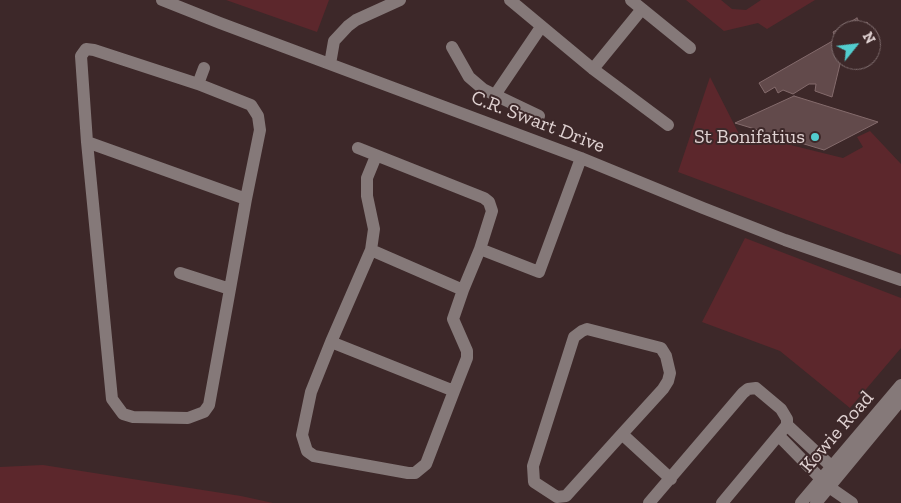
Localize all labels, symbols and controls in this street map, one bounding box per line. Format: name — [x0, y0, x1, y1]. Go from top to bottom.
north arrow — [831, 20, 881, 70]
text: N — [859, 29, 879, 47]
street label: C.R. Swart Drive — [468, 85, 608, 159]
place label: St Bonifatius — [694, 125, 805, 149]
marker: St Bonifatius — [809, 131, 821, 143]
street label: Kowie Road — [795, 386, 879, 478]

